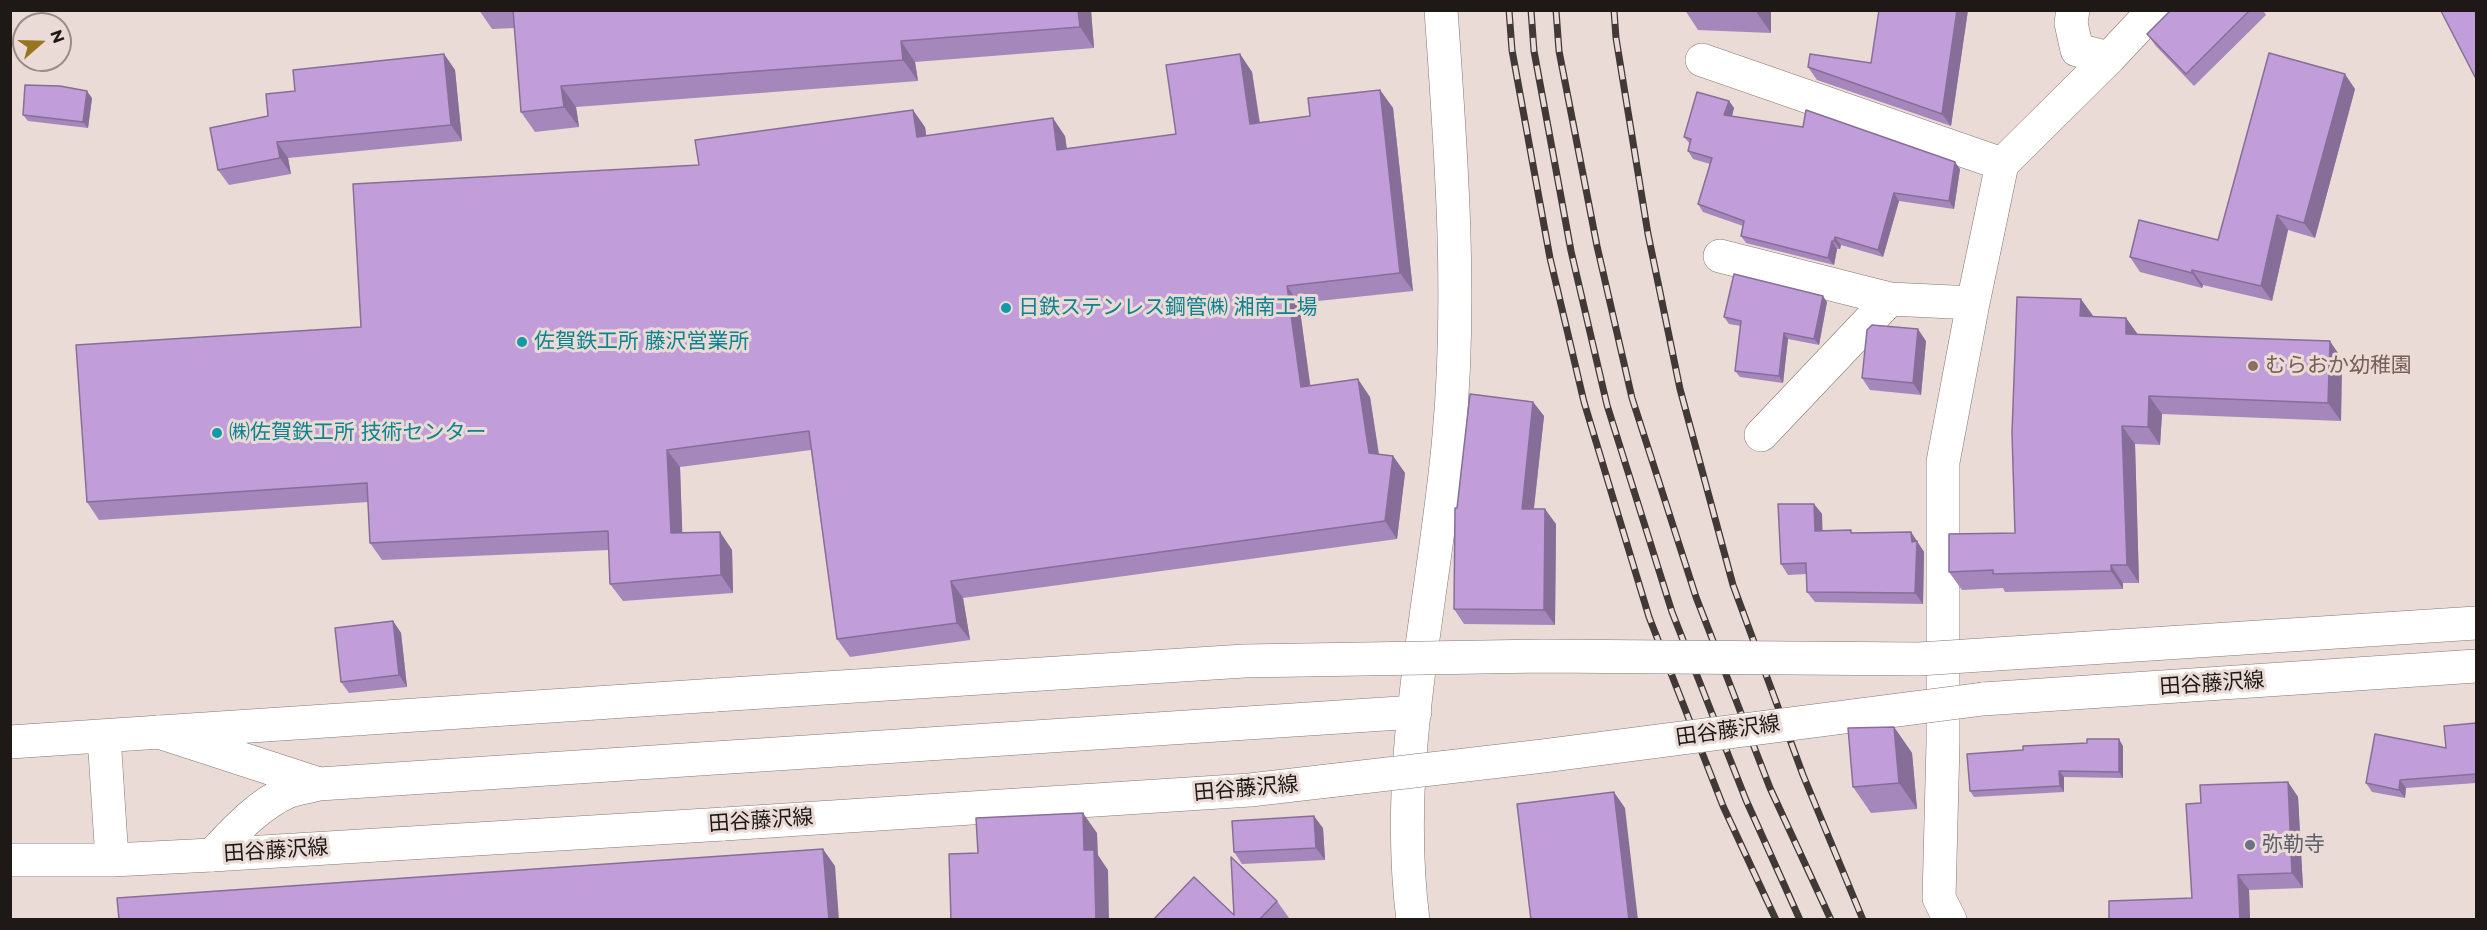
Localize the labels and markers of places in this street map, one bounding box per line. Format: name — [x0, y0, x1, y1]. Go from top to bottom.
place label: 日鉄ステンレス鋼管㈱ 湘南工場 — [1018, 295, 1318, 321]
marker: 日鉄ステンレス鋼管㈱ 湘南工場 — [999, 301, 1013, 315]
place label: 佐賀鉄工所 藤沢営業所 — [534, 329, 750, 355]
marker: 佐賀鉄工所 藤沢営業所 — [515, 335, 529, 349]
place label: むらおか幼稚園 — [2265, 353, 2412, 379]
marker: むらおか幼稚園 — [2246, 359, 2260, 373]
place label: ㈱佐賀鉄工所 技術センター — [229, 420, 487, 446]
marker: ㈱佐賀鉄工所 技術センター — [210, 426, 224, 440]
place label: 弥勒寺 — [2262, 832, 2325, 858]
marker: 弥勒寺 — [2243, 838, 2257, 852]

